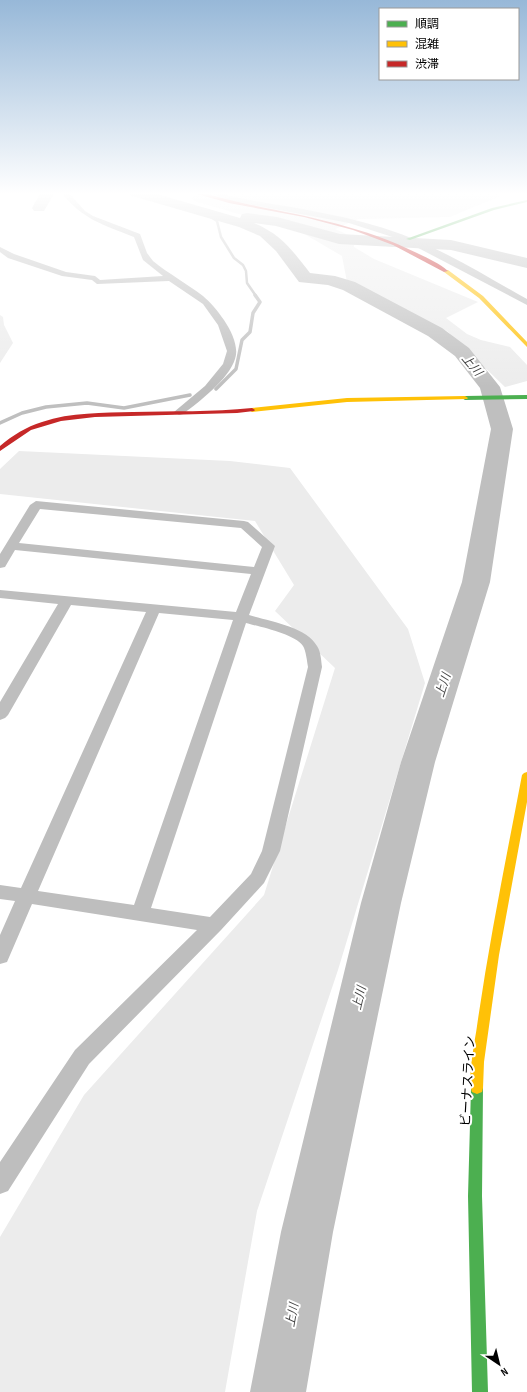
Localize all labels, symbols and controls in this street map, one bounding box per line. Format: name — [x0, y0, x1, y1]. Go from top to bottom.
legend — [379, 8, 519, 80]
text: 順調 — [415, 17, 439, 32]
text: 混雑 — [415, 37, 439, 52]
text: 渋滞 — [415, 57, 439, 72]
water label: 上川 — [458, 351, 486, 381]
water label: 上川 — [433, 670, 455, 699]
water label: 上川 — [349, 983, 370, 1011]
street label: ビーナスライン — [458, 1035, 478, 1127]
water label: 上川 — [283, 1300, 302, 1328]
north arrow — [479, 1344, 519, 1384]
text: N — [498, 1365, 511, 1379]

